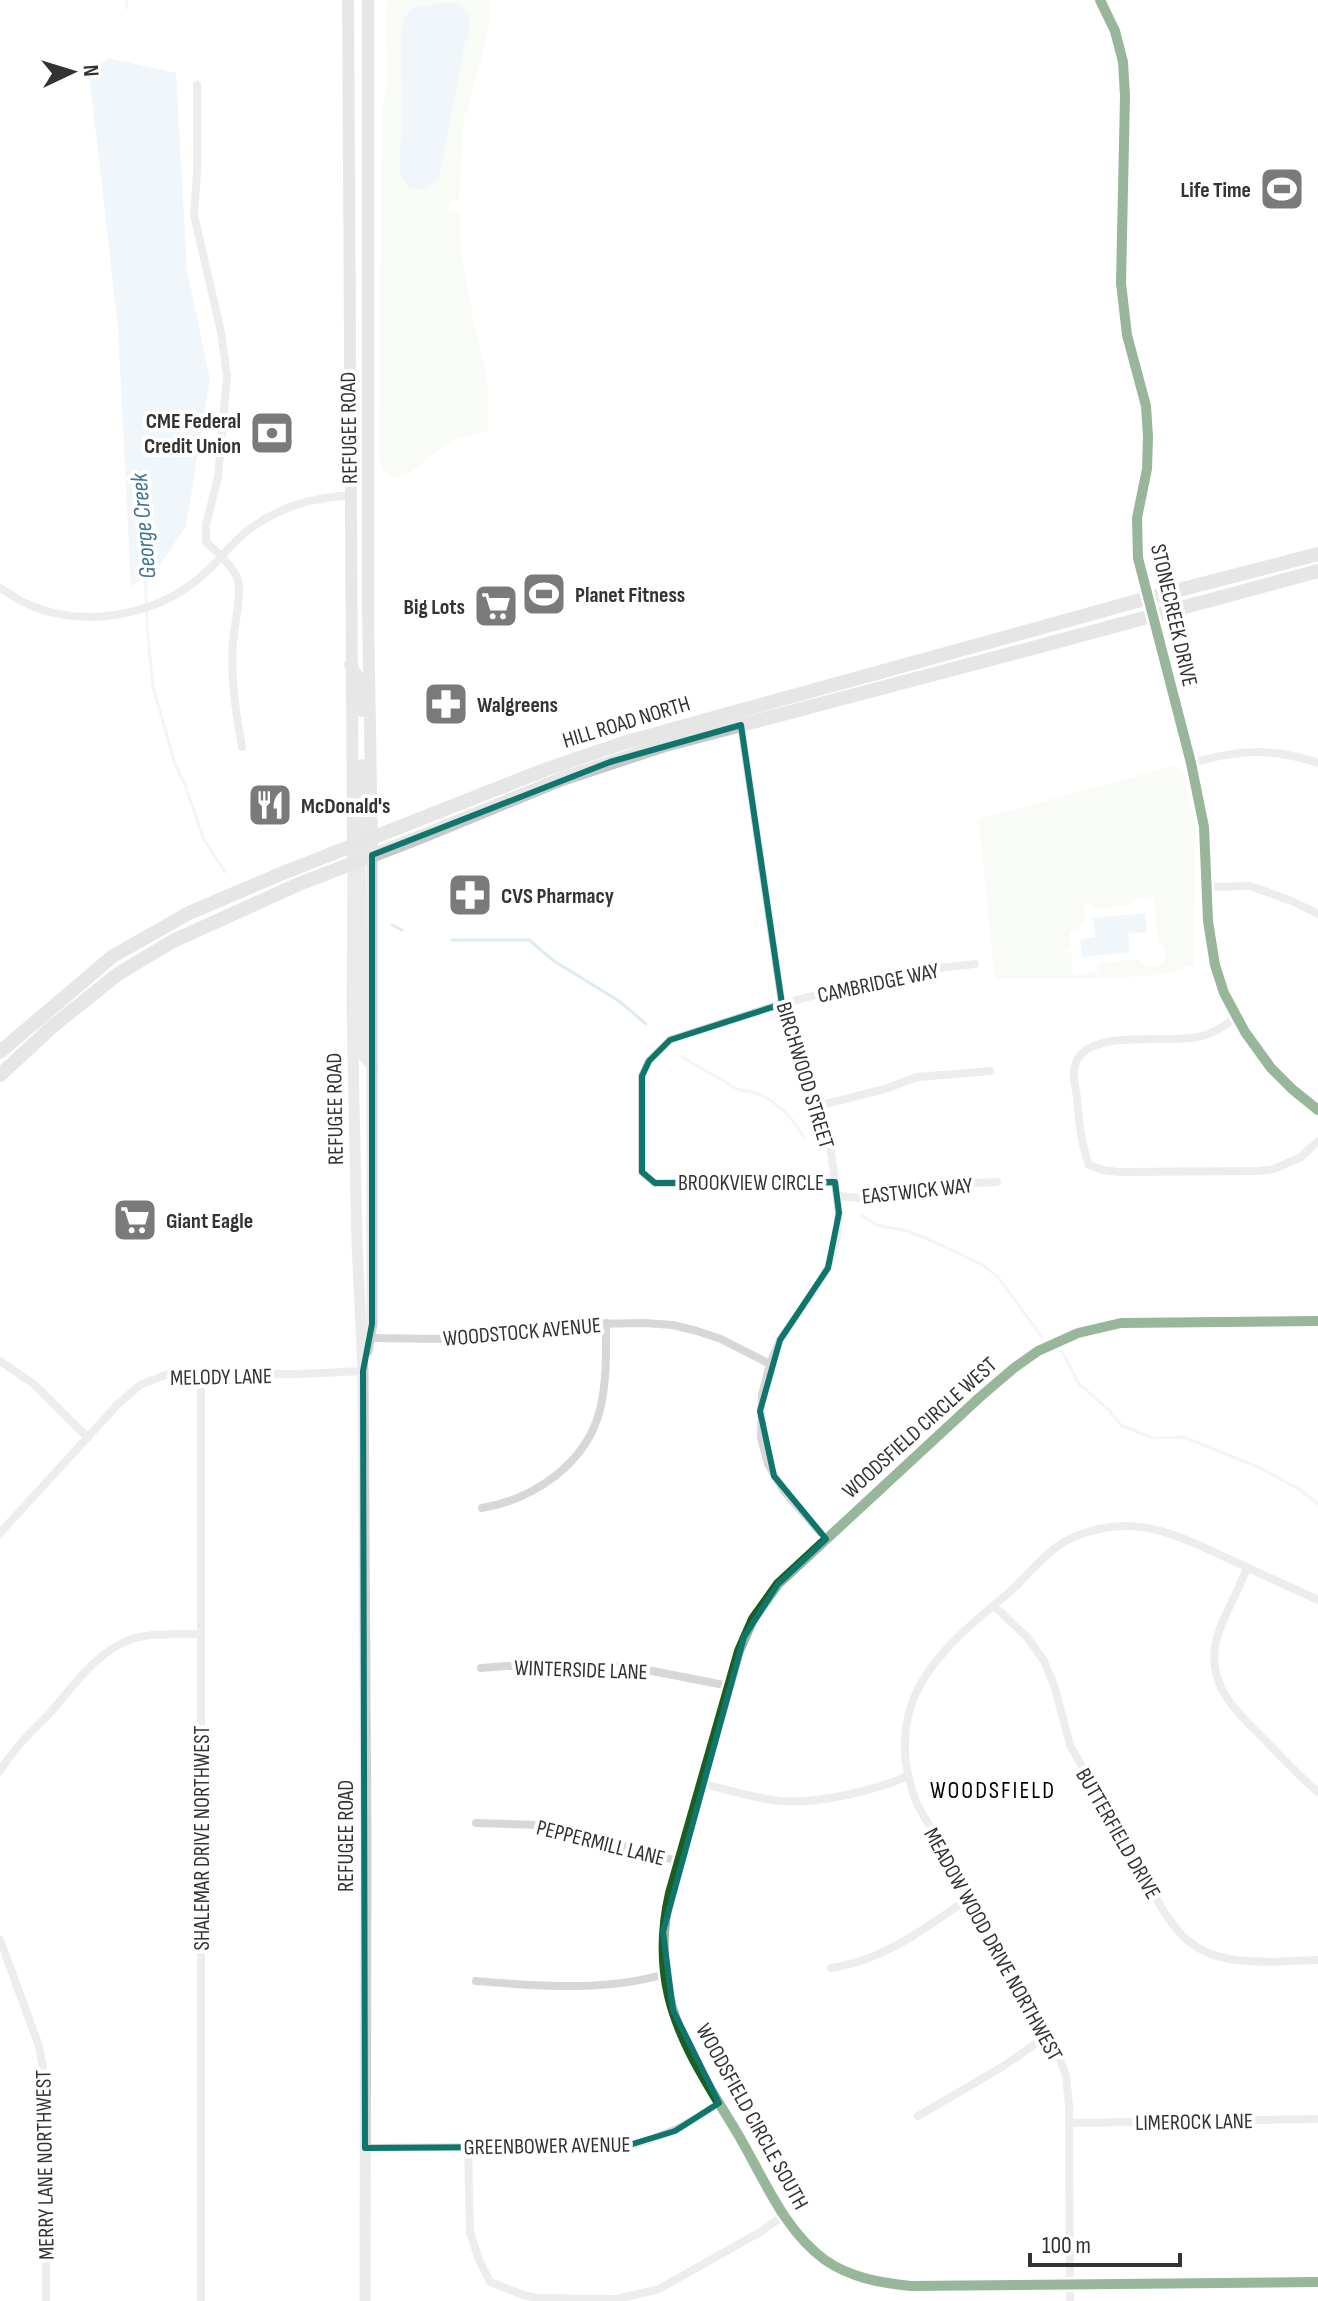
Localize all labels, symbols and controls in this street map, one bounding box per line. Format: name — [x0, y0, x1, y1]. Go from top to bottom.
north arrow — [32, 32, 112, 112]
text: N — [77, 64, 104, 78]
sports icon: Life Time — [1258, 165, 1306, 213]
place label: Life Time — [1181, 177, 1251, 204]
street label: REFUGEE ROAD — [335, 372, 364, 484]
place label: CME Federal Credit Union — [144, 408, 241, 460]
bank icon: CME Federal Credit Union — [248, 409, 296, 457]
water label: George Creek — [124, 471, 163, 580]
street label: STONECREEK DRIVE — [1144, 541, 1203, 689]
sports icon: Planet Fitness — [520, 570, 568, 618]
supermarket icon: Big Lots — [472, 582, 520, 630]
place label: Planet Fitness — [575, 582, 685, 609]
place label: Big Lots — [404, 594, 465, 621]
pharmacy icon: Walgreens — [422, 680, 470, 728]
street label: HILL ROAD NORTH — [559, 690, 693, 755]
place label: Walgreens — [477, 692, 558, 719]
restaurant icon: McDonald's — [246, 781, 294, 829]
place label: McDonald's — [301, 793, 390, 820]
pharmacy icon: CVS Pharmacy — [446, 871, 494, 919]
place label: CVS Pharmacy — [501, 883, 614, 910]
street label: CAMBRIDGE WAY — [815, 957, 941, 1010]
street label: BIRCHWOOD STREET — [769, 999, 840, 1152]
street label: REFUGEE ROAD — [321, 1053, 350, 1165]
street label: BROOKVIEW CIRCLE — [678, 1170, 824, 1197]
street label: EASTWICK WAY — [861, 1172, 974, 1211]
supermarket icon: Giant Eagle — [111, 1196, 159, 1244]
place label: Giant Eagle — [166, 1208, 253, 1235]
street label: WOODSTOCK AVENUE — [442, 1312, 602, 1353]
street label: WOODSFIELD CIRCLE WEST — [837, 1352, 1003, 1505]
street label: MELODY LANE — [170, 1363, 272, 1392]
street label: WINTERSIDE LANE — [514, 1655, 648, 1686]
street label: SHALEMAR DRIVE NORTHWEST — [189, 1726, 216, 1950]
street label: BUTTERFIELD DRIVE — [1069, 1763, 1166, 1904]
district label: WOODSFIELD — [930, 1776, 1056, 1805]
street label: REFUGEE ROAD — [333, 1780, 360, 1892]
street label: PEPPERMILL LANE — [534, 1814, 668, 1872]
street label: MEADOW WOOD DRIVE NORTHWEST — [917, 1823, 1068, 2066]
street label: WOODSFIELD CIRCLE SOUTH — [689, 2019, 814, 2214]
street label: MERRY LANE NORTHWEST — [30, 2070, 61, 2260]
street label: LIMEROCK LANE — [1135, 2108, 1253, 2137]
street label: GREENBOWER AVENUE — [463, 2132, 631, 2161]
scale bar — [1030, 2217, 1180, 2267]
text: 100 m — [1042, 2231, 1091, 2260]

